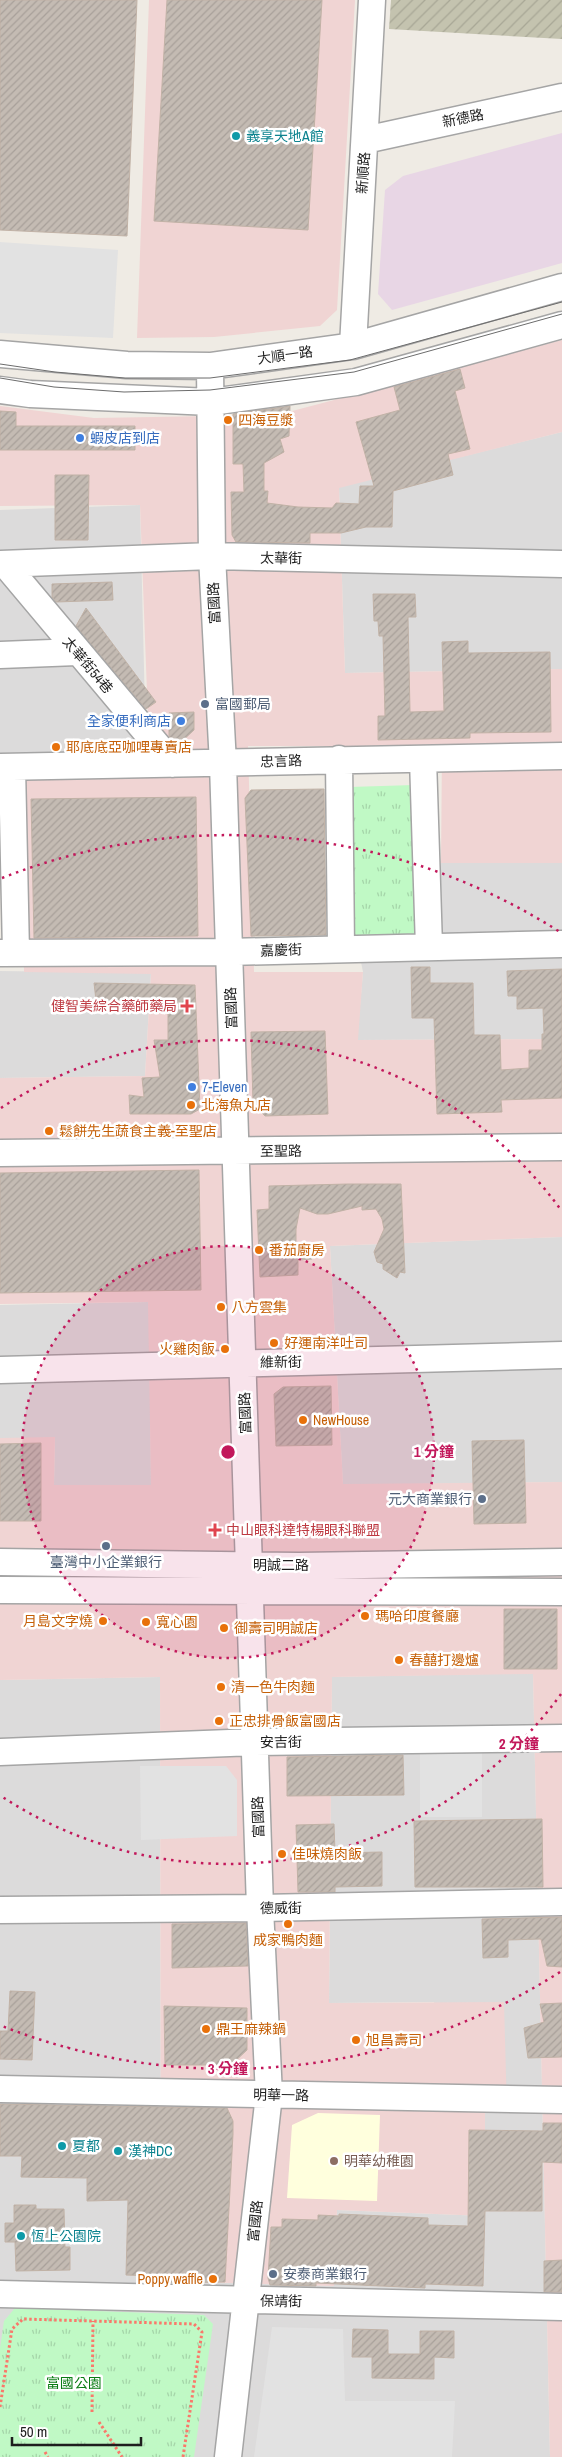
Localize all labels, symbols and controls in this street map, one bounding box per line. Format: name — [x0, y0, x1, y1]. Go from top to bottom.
street label: 新德路 — [441, 105, 485, 131]
place label: 義享天地A館 — [246, 127, 324, 145]
marker: 義享天地A館 — [230, 130, 242, 142]
street label: 新順路 — [353, 151, 373, 195]
street label: 大順一路 — [256, 342, 314, 368]
place label: 四海豆漿 — [238, 411, 294, 429]
marker: 四海豆漿 — [222, 414, 234, 426]
place label: 蝦皮店到店 — [90, 429, 160, 447]
marker: 蝦皮店到店 — [74, 432, 86, 444]
street label: 太華街 — [260, 549, 302, 567]
street label: 富國路 — [204, 582, 224, 624]
street label: 太華街54巷 — [59, 633, 117, 697]
place label: 富國郵局 — [215, 695, 271, 713]
marker: 富國郵局 — [199, 698, 211, 710]
place label: 全家便利商店 — [87, 712, 171, 730]
marker: 全家便利商店 — [175, 715, 187, 727]
place label: 耶底底亞咖哩專賣店 — [66, 738, 192, 756]
marker: 耶底底亞咖哩專賣店 — [50, 741, 62, 753]
street label: 忠言路 — [260, 751, 302, 771]
street label: 嘉慶街 — [260, 940, 302, 960]
street label: 富國路 — [221, 987, 241, 1029]
place label: 健智美綜合藥師藥局 — [51, 997, 177, 1015]
marker: 健智美綜合藥師藥局 — [181, 1000, 193, 1012]
place label: 7-Eleven — [202, 1078, 247, 1096]
marker: 7-Eleven — [186, 1081, 198, 1093]
place label: 北海魚丸店 — [201, 1096, 271, 1114]
marker: 北海魚丸店 — [185, 1099, 197, 1111]
place label: 鬆餅先生蔬食主義-至聖店 — [59, 1122, 217, 1140]
marker: 鬆餅先生蔬食主義-至聖店 — [43, 1125, 55, 1137]
street label: 至聖路 — [260, 1142, 302, 1160]
place label: 番茄廚房 — [269, 1241, 325, 1259]
marker: 番茄廚房 — [253, 1244, 265, 1256]
place label: 八方雲集 — [231, 1298, 287, 1316]
marker: 八方雲集 — [215, 1301, 227, 1313]
place label: 好運南洋吐司 — [284, 1334, 368, 1352]
marker: 好運南洋吐司 — [268, 1337, 280, 1349]
place label: 火雞肉飯 — [159, 1340, 215, 1358]
marker: 火雞肉飯 — [219, 1343, 231, 1355]
street label: 維新街 — [260, 1353, 302, 1371]
street label: 富國路 — [235, 1392, 255, 1434]
place label: NewHouse — [313, 1411, 369, 1429]
marker: NewHouse — [297, 1414, 309, 1426]
text: 1 分鐘 — [414, 1441, 454, 1462]
centre of rings — [219, 1443, 237, 1461]
place label: 元大商業銀行 — [388, 1490, 472, 1508]
marker: 元大商業銀行 — [476, 1493, 488, 1505]
place label: 中山眼科達特楊眼科聯盟 — [226, 1521, 380, 1539]
marker: 中山眼科達特楊眼科聯盟 — [208, 1523, 222, 1537]
marker: 臺灣中小企業銀行 — [100, 1540, 112, 1552]
place label: 臺灣中小企業銀行 — [50, 1553, 162, 1571]
street label: 明誠二路 — [253, 1556, 309, 1574]
place label: 瑪哈印度餐廳 — [375, 1607, 459, 1625]
marker: 瑪哈印度餐廳 — [359, 1610, 371, 1622]
place label: 月島文字燒 — [23, 1612, 93, 1630]
place label: 寬心園 — [156, 1613, 198, 1631]
marker: 月島文字燒 — [97, 1615, 109, 1627]
marker: 寬心園 — [140, 1616, 152, 1628]
place label: 御壽司明誠店 — [234, 1619, 318, 1637]
marker: 御壽司明誠店 — [218, 1622, 230, 1634]
place label: 春囍打邊爐 — [409, 1651, 479, 1669]
marker: 春囍打邊爐 — [393, 1654, 405, 1666]
place label: 清一色牛肉麵 — [231, 1678, 315, 1696]
marker: 清一色牛肉麵 — [215, 1681, 227, 1693]
place label: 正忠排骨飯富國店 — [229, 1712, 341, 1730]
marker: 正忠排骨飯富國店 — [213, 1715, 225, 1727]
street label: 安吉街 — [260, 1733, 302, 1751]
text: 2 分鐘 — [499, 1733, 539, 1754]
street label: 富國路 — [248, 1796, 268, 1838]
place label: 佳味燒肉飯 — [292, 1845, 362, 1863]
marker: 佳味燒肉飯 — [276, 1848, 288, 1860]
street label: 德威街 — [260, 1899, 302, 1917]
marker: 成家鴨肉麵 — [282, 1918, 294, 1930]
place label: 成家鴨肉麵 — [253, 1931, 323, 1949]
place label: 鼎王麻辣鍋 — [216, 2020, 286, 2038]
marker: 鼎王麻辣鍋 — [200, 2023, 212, 2035]
place label: 旭昌壽司 — [366, 2031, 422, 2049]
marker: 旭昌壽司 — [350, 2034, 362, 2046]
text: 3 分鐘 — [208, 2058, 248, 2079]
street label: 明華一路 — [253, 2086, 309, 2104]
place label: 夏都 — [72, 2137, 100, 2155]
marker: 夏都 — [56, 2140, 68, 2152]
place label: 漢神DC — [128, 2142, 173, 2160]
marker: 漢神DC — [112, 2145, 124, 2157]
place label: 明華幼稚園 — [344, 2152, 414, 2170]
marker: 明華幼稚園 — [328, 2155, 340, 2167]
street label: 富國路 — [244, 2199, 266, 2243]
place label: 恆上公園院 — [31, 2227, 101, 2245]
marker: 恆上公園院 — [15, 2230, 27, 2242]
place label: 安泰商業銀行 — [283, 2265, 367, 2283]
marker: 安泰商業銀行 — [267, 2268, 279, 2280]
place label: Poppy waffle — [137, 2270, 203, 2288]
marker: Poppy waffle — [207, 2273, 219, 2285]
street label: 保靖街 — [260, 2292, 302, 2310]
park label: 富國公園 — [46, 2374, 102, 2392]
scale bar — [12, 2414, 141, 2446]
text: 50 m — [20, 2421, 47, 2442]

